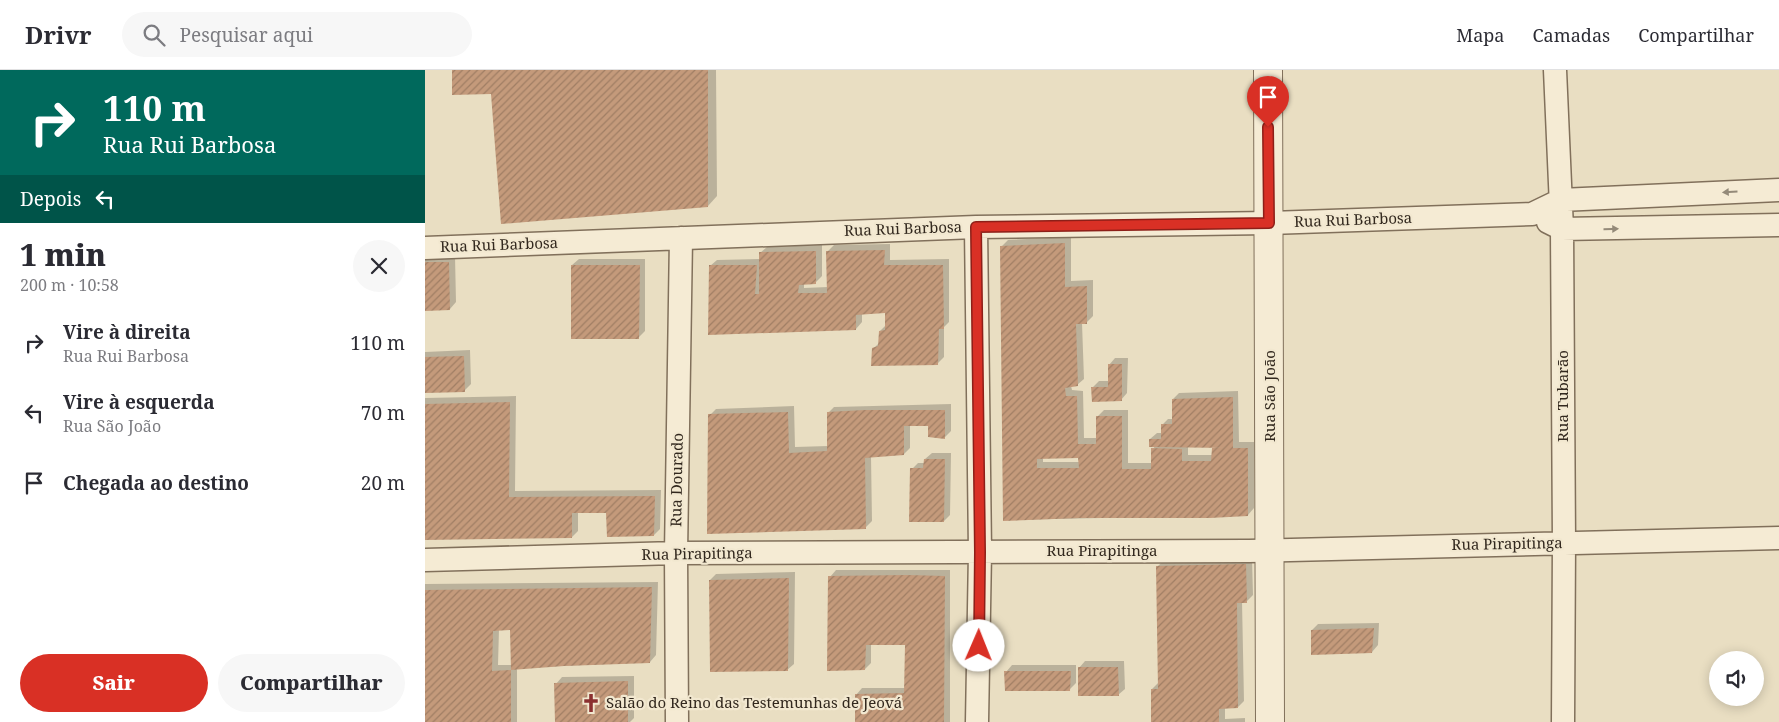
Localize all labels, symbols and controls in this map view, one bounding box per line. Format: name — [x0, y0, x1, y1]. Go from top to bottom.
search box — [122, 12, 472, 57]
text: Drivr — [25, 18, 92, 51]
icon: search — [140, 21, 168, 49]
text: Pesquisar aqui — [180, 22, 313, 48]
text: Mapa — [1456, 23, 1505, 47]
text: Camadas — [1533, 23, 1610, 47]
text: Compartilhar — [1638, 23, 1754, 47]
pin — [1247, 76, 1289, 127]
icon: arrive — [1254, 83, 1282, 111]
text: 110 m — [103, 84, 206, 131]
icon: right — [20, 90, 85, 155]
text: Rua Rui Barbosa — [103, 129, 276, 159]
icon: left — [91, 185, 119, 213]
text: Depois — [20, 186, 81, 212]
one-way arrow — [1722, 188, 1738, 196]
street label: Rua Rui Barbosa — [1294, 207, 1412, 231]
street label: Rua Rui Barbosa — [844, 216, 962, 240]
one-way arrow — [1603, 224, 1619, 232]
street label: Rua Rui Barbosa — [440, 232, 558, 256]
text: 1 min — [20, 234, 106, 275]
button: close — [353, 240, 405, 292]
text: 200 m · 10:58 — [20, 274, 119, 296]
text: Vire à direita — [63, 319, 191, 345]
icon: right — [20, 329, 48, 357]
text: 110 m — [350, 330, 405, 356]
text: Rua Rui Barbosa — [63, 345, 189, 367]
street label: Rua São João — [1259, 350, 1279, 442]
street label: Rua Tubarão — [1552, 350, 1572, 442]
text: Vire à esquerda — [63, 389, 215, 415]
icon: left — [20, 399, 48, 427]
text: 70 m — [361, 400, 405, 426]
text: Rua São João — [63, 415, 161, 437]
street label: Rua Dourado — [665, 433, 687, 527]
icon: arrive — [20, 469, 48, 497]
text: Chegada ao destino — [63, 470, 249, 496]
text: 20 m — [361, 470, 405, 496]
street label: Rua Pirapitinga — [1451, 532, 1563, 554]
street label: Rua Pirapitinga — [1046, 540, 1158, 560]
street label: Rua Pirapitinga — [641, 542, 753, 564]
position arrow — [952, 619, 1004, 671]
map controls — [1709, 651, 1764, 706]
button: sound — [1709, 651, 1764, 706]
button: Sair — [20, 654, 208, 712]
button: Compartilhar — [218, 654, 405, 712]
church icon: Salão do Reino das Testemunhas de Jeová — [580, 692, 602, 714]
place label: Salão do Reino das Testemunhas de Jeová — [606, 692, 902, 712]

